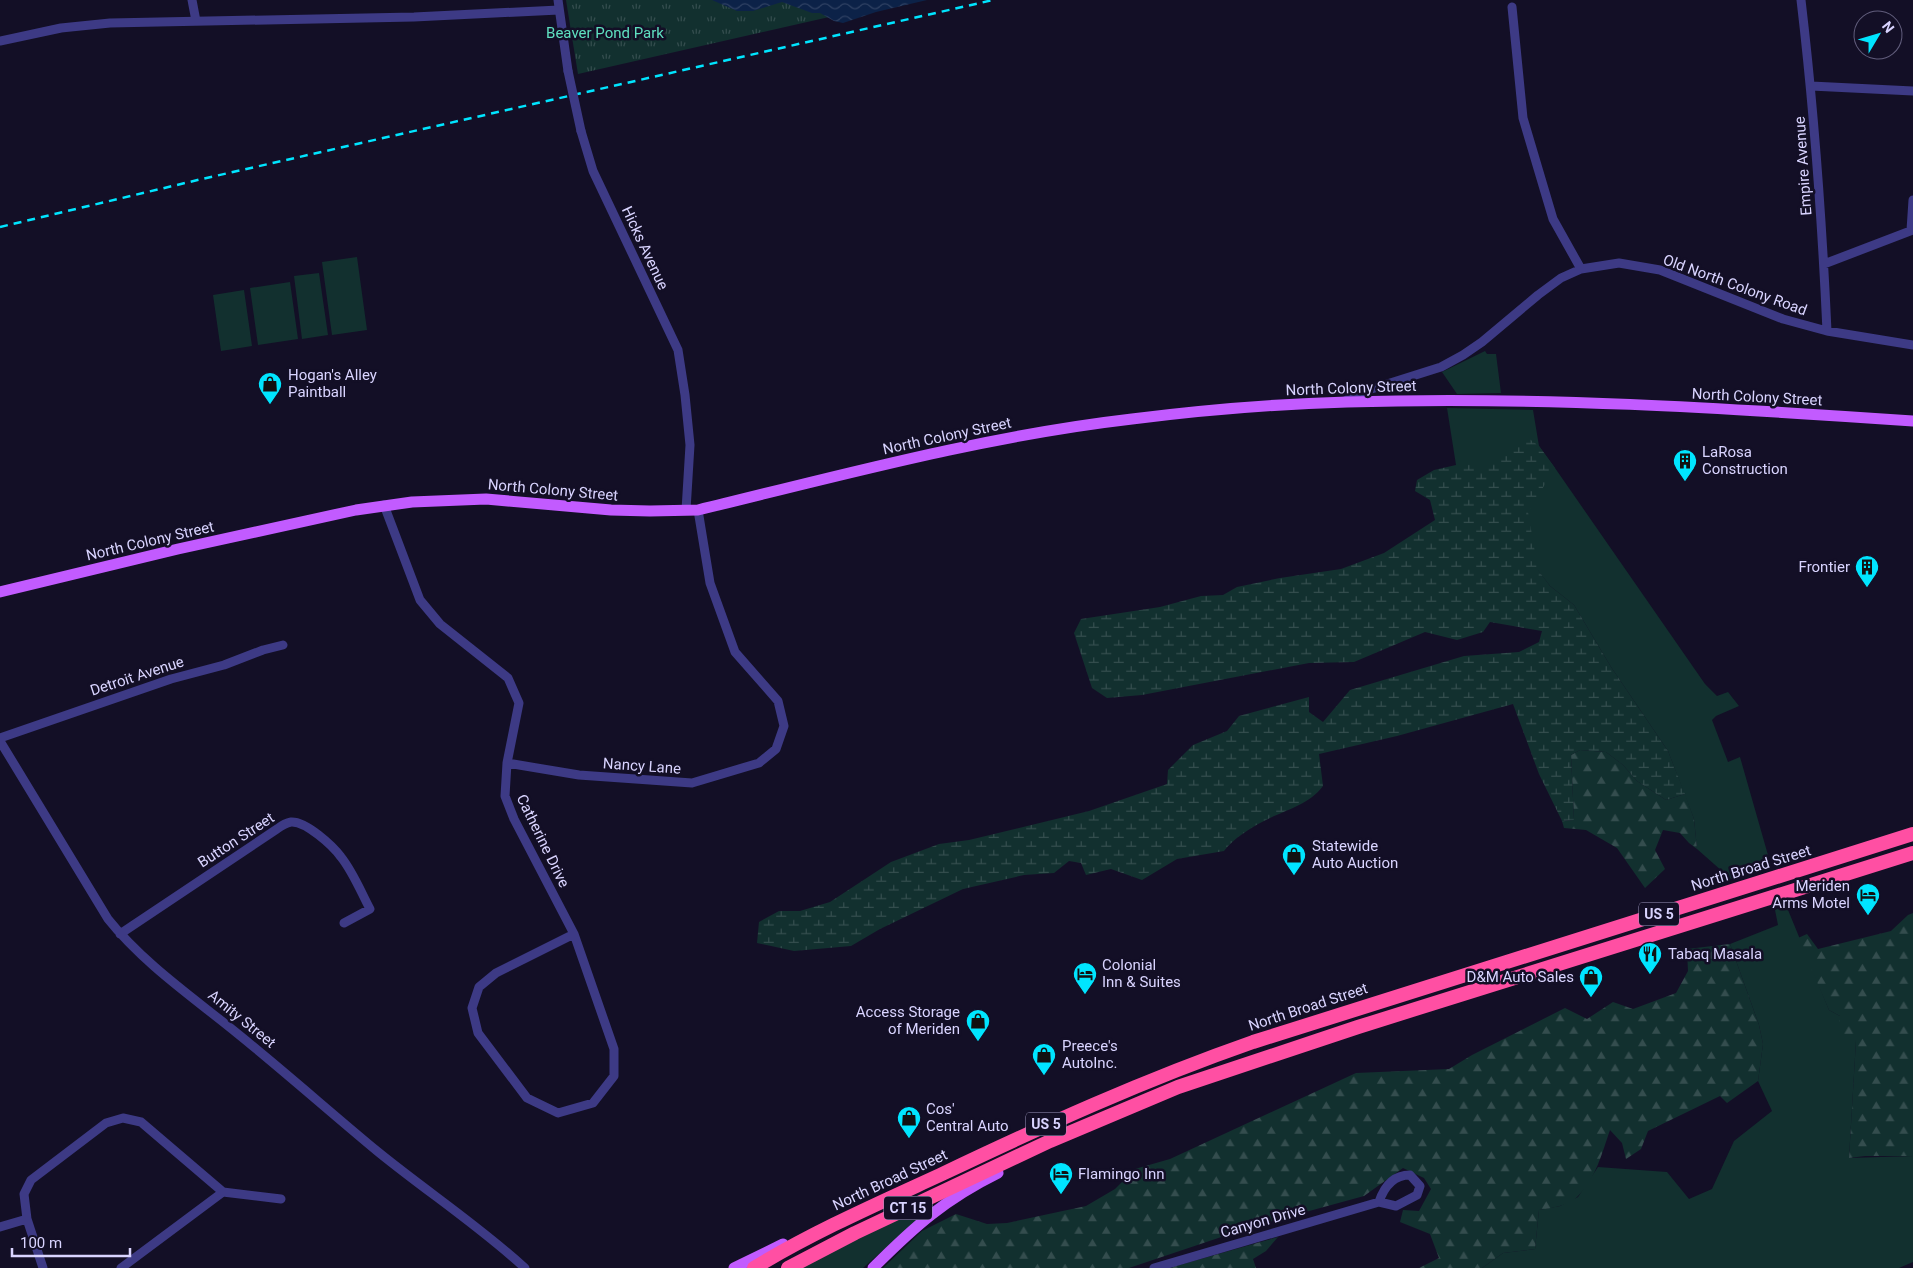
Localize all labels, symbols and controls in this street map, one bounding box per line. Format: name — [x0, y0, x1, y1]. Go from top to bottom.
north arrow — [1853, 10, 1903, 60]
text: N — [1879, 18, 1898, 36]
park label: Beaver Pond Park — [546, 24, 664, 42]
street label: Empire Avenue — [1791, 116, 1815, 216]
street label: Hicks Avenue — [618, 203, 672, 293]
street label: Old North Colony Road — [1661, 251, 1809, 319]
place label: Hogan's Alley Paintball — [288, 366, 377, 401]
shop icon: Hogan's Alley Paintball — [257, 371, 283, 405]
street label: North Colony Street — [1285, 377, 1417, 399]
street label: North Colony Street — [1691, 385, 1823, 409]
street label: North Colony Street — [881, 414, 1013, 458]
place label: LaRosa Construction — [1702, 443, 1788, 478]
building icon: LaRosa Construction — [1672, 448, 1698, 482]
street label: North Colony Street — [487, 475, 619, 505]
street label: North Colony Street — [84, 518, 216, 564]
building icon: Frontier — [1854, 554, 1880, 588]
place label: Frontier — [1799, 558, 1850, 576]
street label: Detroit Avenue — [88, 652, 186, 700]
street label: Nancy Lane — [602, 754, 682, 778]
street label: Catherine Drive — [513, 791, 573, 891]
street label: Button Street — [194, 809, 278, 871]
place label: Statewide Auto Auction — [1312, 837, 1398, 872]
street label: North Broad Street — [1689, 841, 1813, 895]
shop icon: Statewide Auto Auction — [1281, 842, 1307, 876]
place label: Meriden Arms Motel — [1772, 877, 1850, 912]
hotel icon: Meriden Arms Motel — [1855, 882, 1881, 916]
road number: US 5 — [1639, 902, 1679, 926]
restaurant icon: Tabaq Masala — [1637, 941, 1663, 975]
place label: Tabaq Masala — [1668, 945, 1762, 963]
place label: Colonial Inn & Suites — [1102, 956, 1181, 991]
hotel icon: Colonial Inn & Suites — [1072, 961, 1098, 995]
shop icon: D&M Auto Sales — [1578, 964, 1604, 998]
place label: D&M Auto Sales — [1467, 968, 1574, 986]
street label: North Broad Street — [1246, 979, 1370, 1035]
street label: Amity Street — [205, 986, 280, 1052]
place label: Access Storage of Meriden — [856, 1003, 960, 1038]
shop icon: Access Storage of Meriden — [965, 1008, 991, 1042]
place label: Preece's AutoInc. — [1062, 1037, 1118, 1072]
shop icon: Preece's AutoInc. — [1031, 1042, 1057, 1076]
place label: Cos' Central Auto — [926, 1100, 1009, 1135]
shop icon: Cos' Central Auto — [896, 1105, 922, 1139]
road number: US 5 — [1026, 1112, 1066, 1136]
street label: North Broad Street — [830, 1146, 950, 1214]
hotel icon: Flamingo Inn — [1048, 1161, 1074, 1195]
place label: Flamingo Inn — [1078, 1165, 1165, 1183]
road number: CT 15 — [884, 1196, 932, 1220]
street label: Canyon Drive — [1218, 1200, 1308, 1242]
scale bar — [12, 1226, 130, 1258]
text: 100 m — [20, 1234, 62, 1252]

